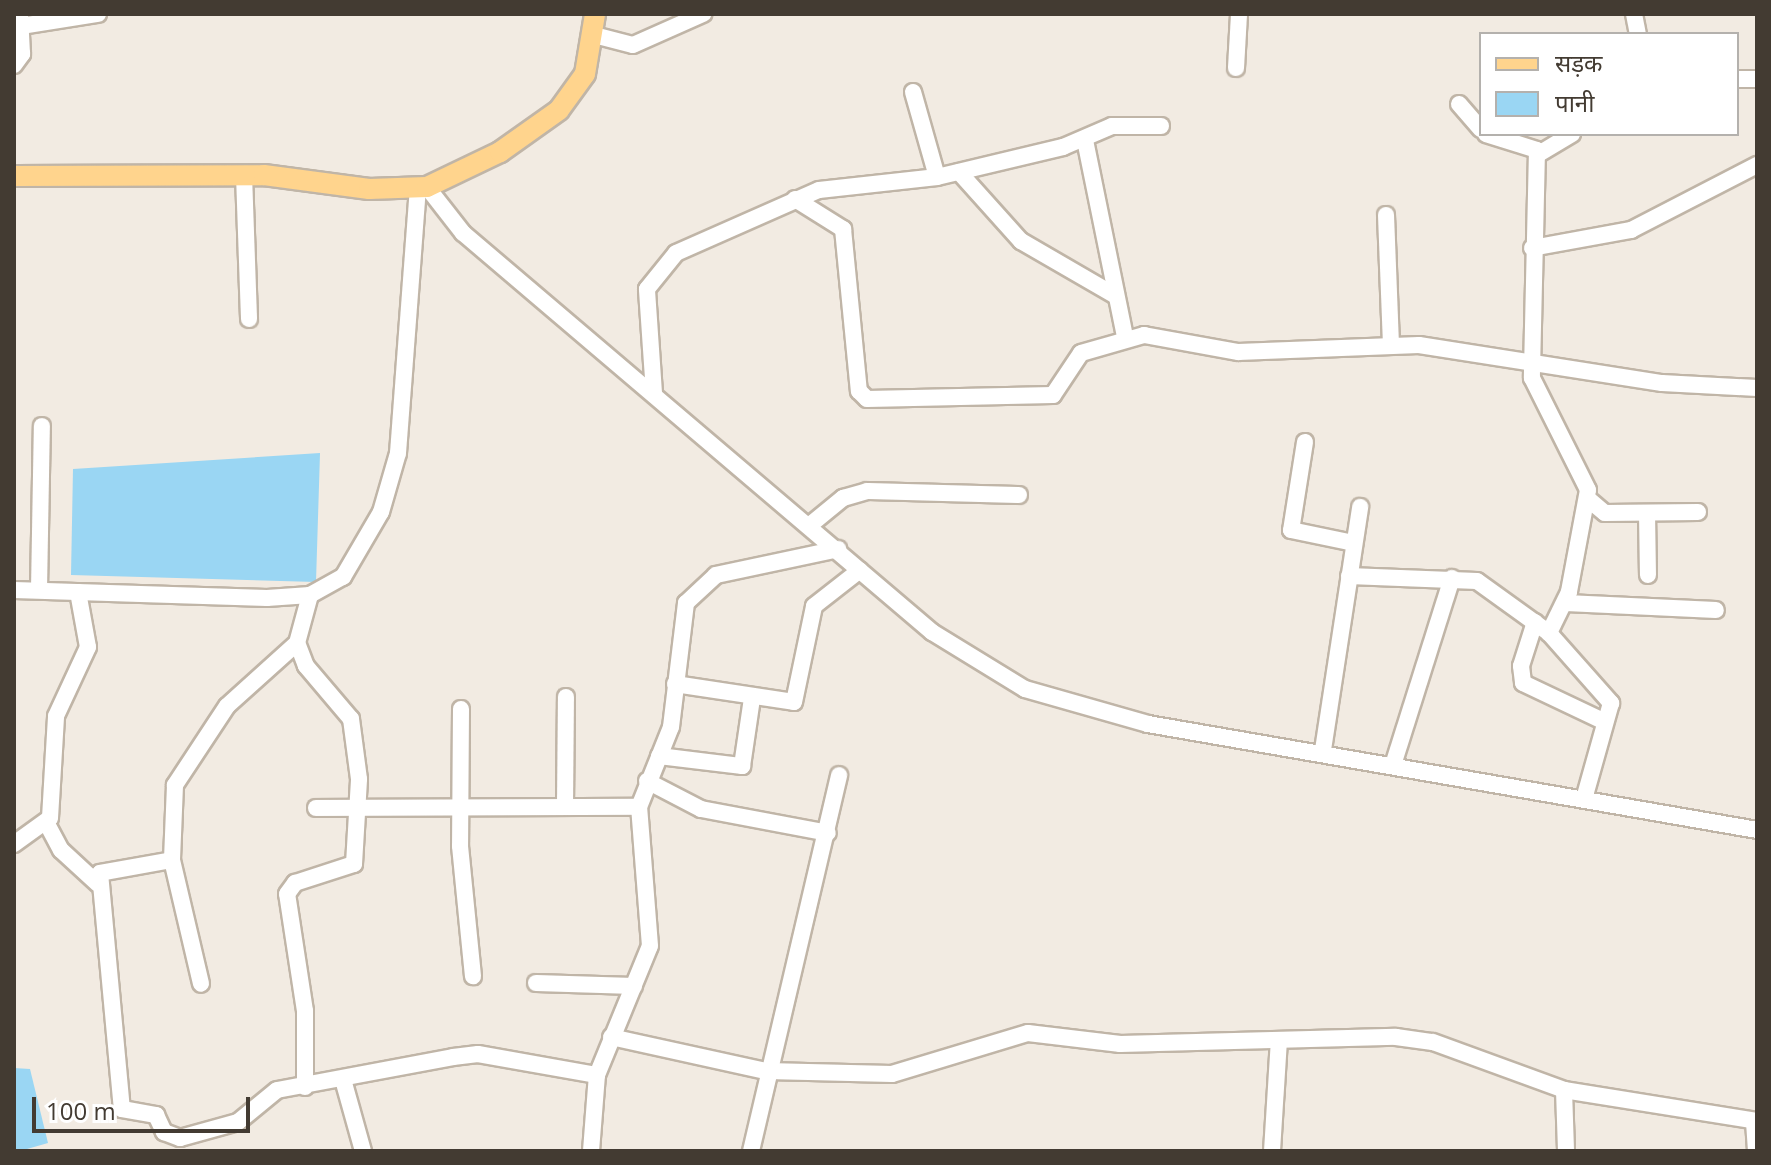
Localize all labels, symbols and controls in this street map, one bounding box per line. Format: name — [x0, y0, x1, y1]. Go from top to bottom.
legend — [1479, 32, 1739, 136]
text: सड़क — [1555, 46, 1603, 79]
text: पानी — [1555, 86, 1594, 119]
scale bar — [36, 1081, 254, 1131]
text: 100 m — [46, 1094, 116, 1127]

